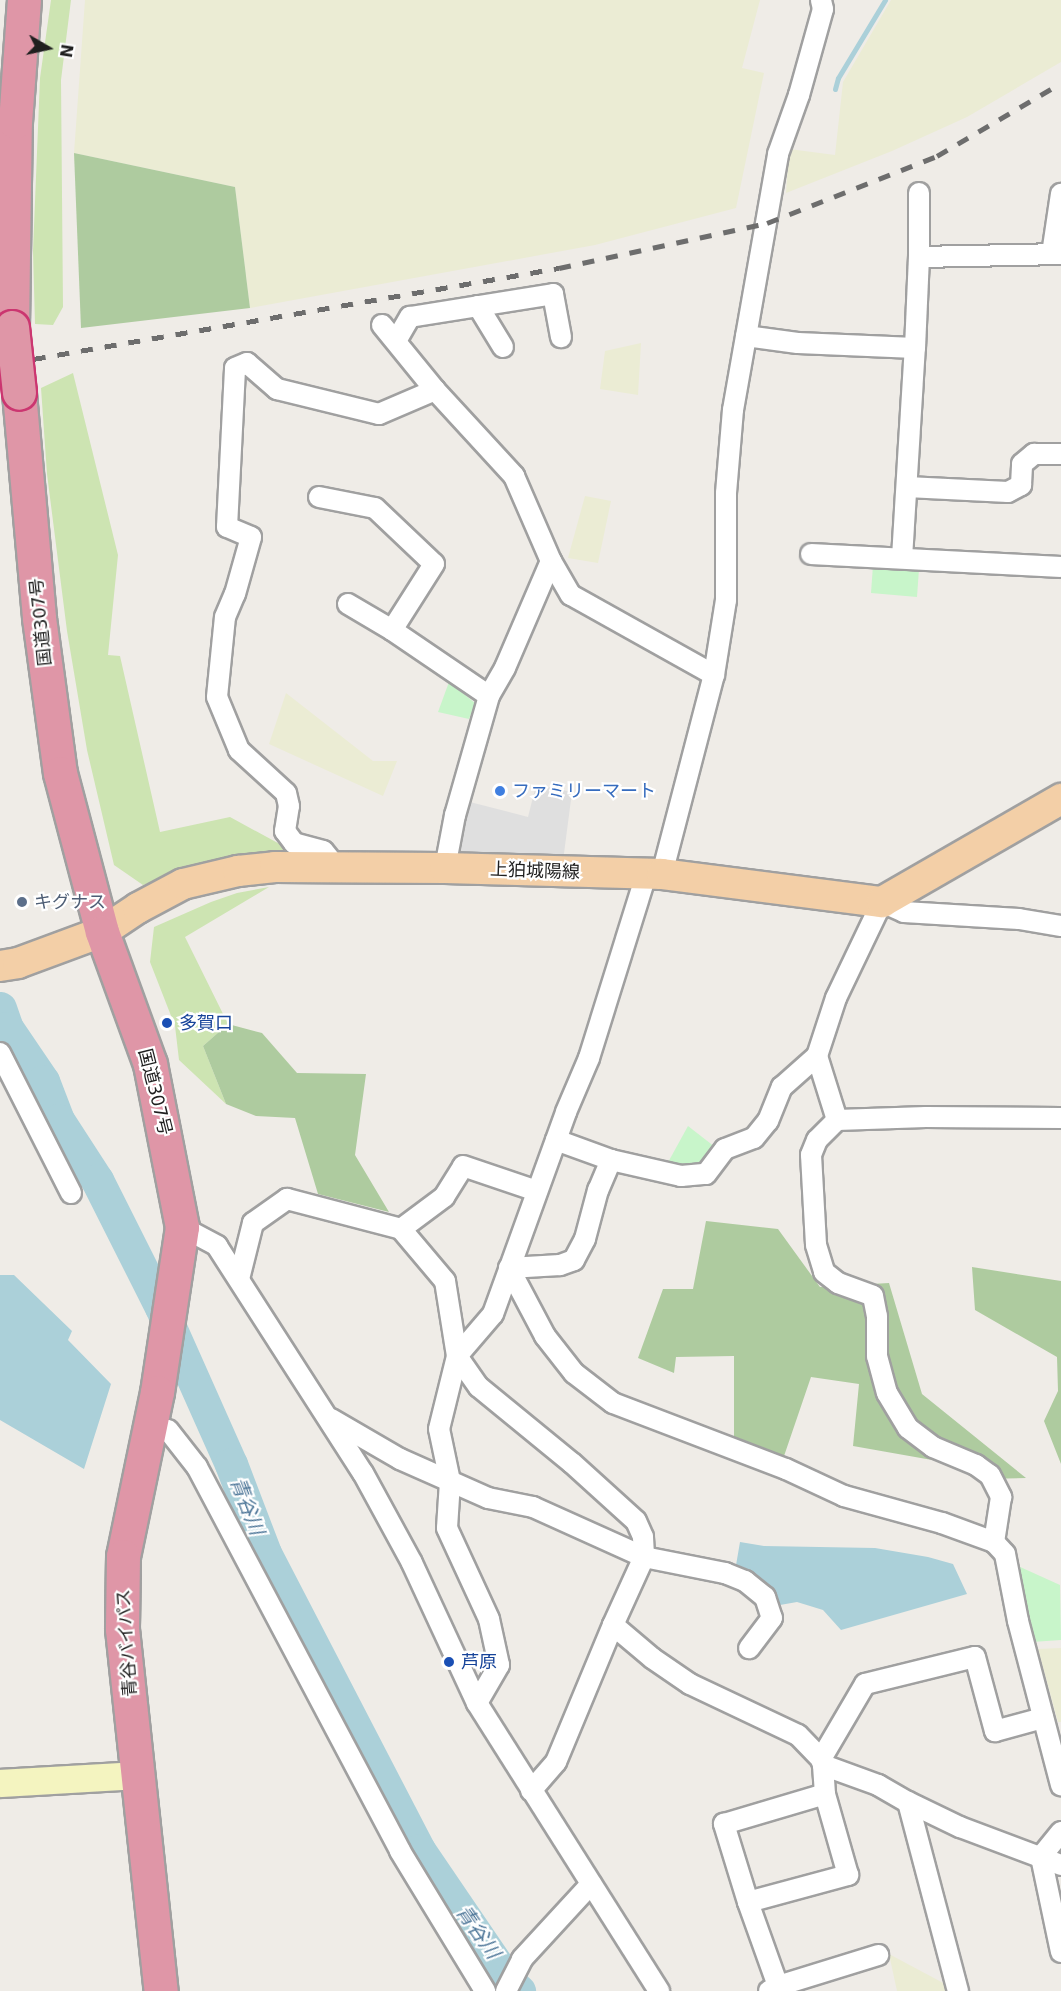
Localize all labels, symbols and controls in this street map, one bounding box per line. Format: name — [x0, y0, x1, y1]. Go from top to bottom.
north arrow — [18, 18, 78, 78]
text: N — [56, 43, 77, 59]
street label: 国道307号 — [26, 577, 56, 667]
place label: ファミリーマート — [512, 780, 656, 802]
marker: ファミリーマート — [493, 784, 507, 798]
street label: 上狛城陽線 — [490, 859, 580, 883]
place label: キグナス — [34, 891, 106, 913]
marker: キグナス — [15, 895, 29, 909]
place label: 多賀口 — [179, 1012, 233, 1034]
marker: 多賀口 — [160, 1016, 174, 1030]
street label: 国道307号 — [134, 1047, 176, 1137]
water label: 青谷川 — [225, 1474, 269, 1538]
street label: 青谷バイパス — [112, 1588, 142, 1698]
place label: 芦原 — [461, 1651, 497, 1673]
marker: 芦原 — [442, 1655, 456, 1669]
water label: 青谷川 — [451, 1901, 505, 1963]

